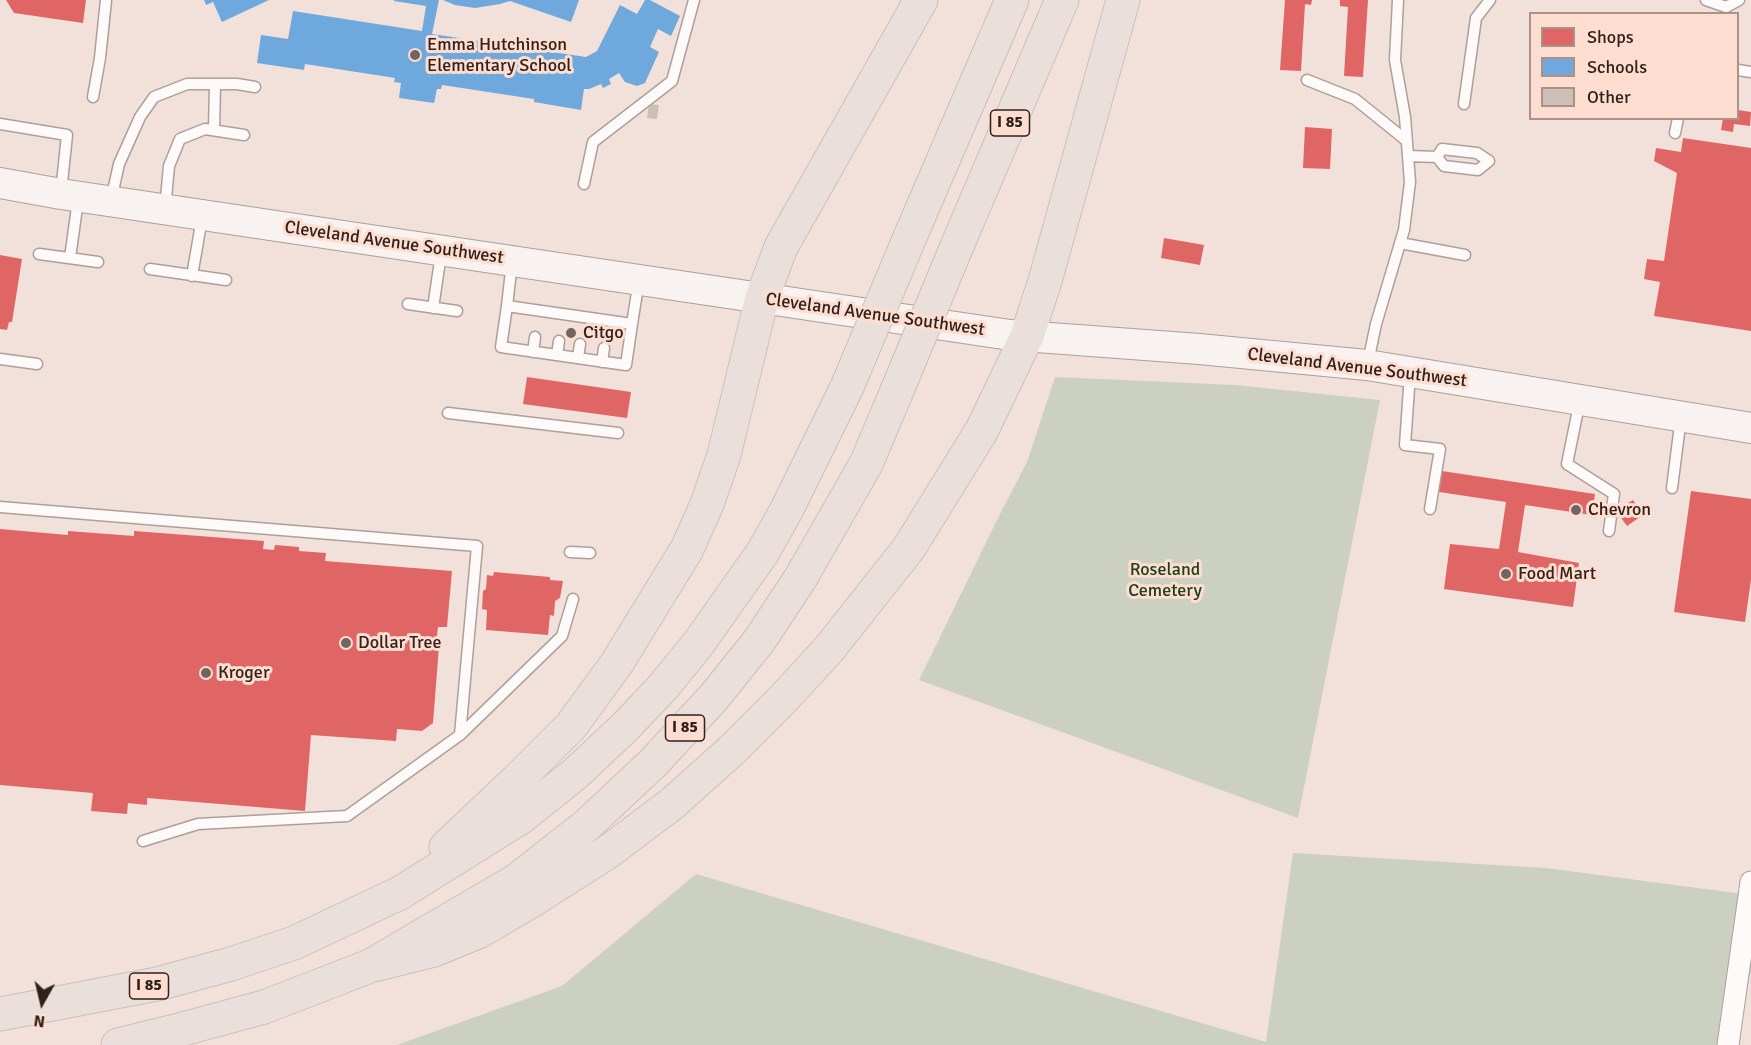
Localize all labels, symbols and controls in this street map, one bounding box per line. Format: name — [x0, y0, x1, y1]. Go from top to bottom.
legend — [1529, 12, 1739, 120]
text: Shops — [1587, 26, 1634, 48]
place label: Emma Hutchinson Elementary School — [427, 34, 572, 76]
marker: Emma Hutchinson Elementary School — [408, 48, 422, 62]
text: Schools — [1587, 56, 1647, 78]
text: Other — [1587, 86, 1631, 108]
road number: I 85 — [990, 110, 1030, 136]
street label: Cleveland Avenue Southwest — [283, 217, 505, 269]
street label: Cleveland Avenue Southwest — [764, 289, 986, 341]
place label: Citgo — [583, 322, 624, 344]
marker: Citgo — [564, 326, 578, 340]
street label: Cleveland Avenue Southwest — [1246, 344, 1468, 392]
place label: Chevron — [1588, 499, 1651, 521]
marker: Chevron — [1569, 503, 1583, 517]
park label: Roseland Cemetery — [1128, 559, 1202, 602]
place label: Food Mart — [1518, 563, 1596, 585]
marker: Food Mart — [1499, 567, 1513, 581]
place label: Dollar Tree — [358, 632, 441, 654]
marker: Dollar Tree — [339, 636, 353, 650]
place label: Kroger — [218, 662, 270, 684]
marker: Kroger — [199, 666, 213, 680]
road number: I 85 — [666, 715, 704, 741]
north arrow — [12, 973, 72, 1033]
road number: I 85 — [130, 973, 168, 999]
text: N — [33, 1010, 46, 1032]

